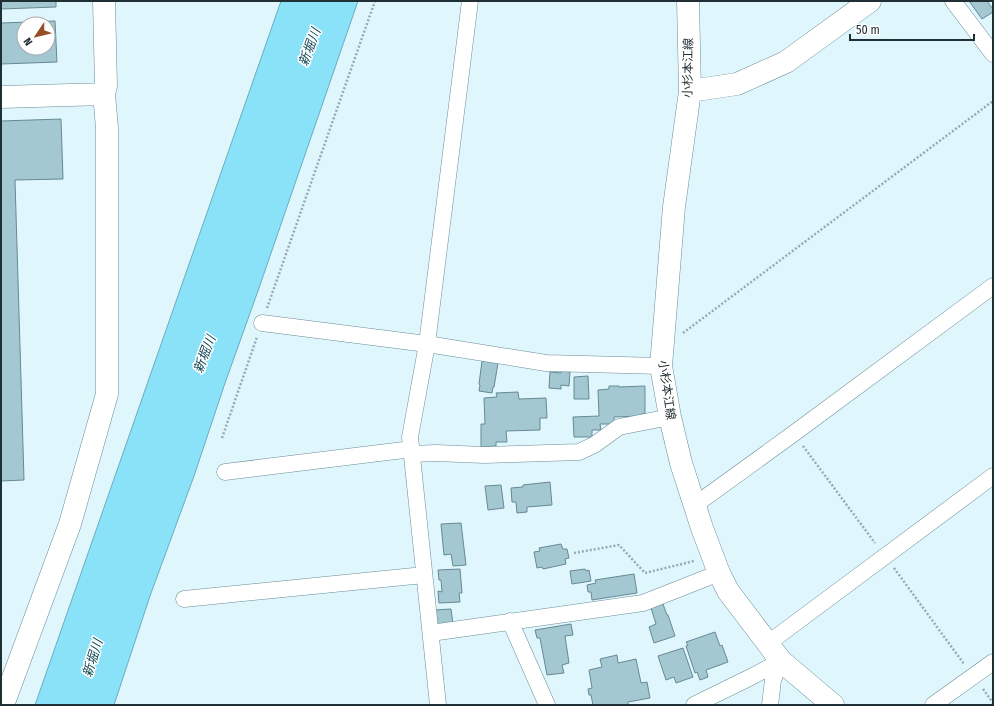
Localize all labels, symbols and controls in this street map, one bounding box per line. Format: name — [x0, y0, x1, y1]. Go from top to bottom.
north arrow — [16, 16, 56, 56]
scale bar — [850, 16, 974, 42]
text: 50 m — [856, 23, 880, 37]
water label: 新堀川 — [296, 24, 324, 68]
text: N — [21, 35, 35, 48]
street label: 小杉本江線 — [680, 38, 696, 98]
water label: 新堀川 — [190, 331, 219, 375]
street label: 小杉本江線 — [656, 359, 678, 421]
water label: 新堀川 — [80, 635, 106, 679]

